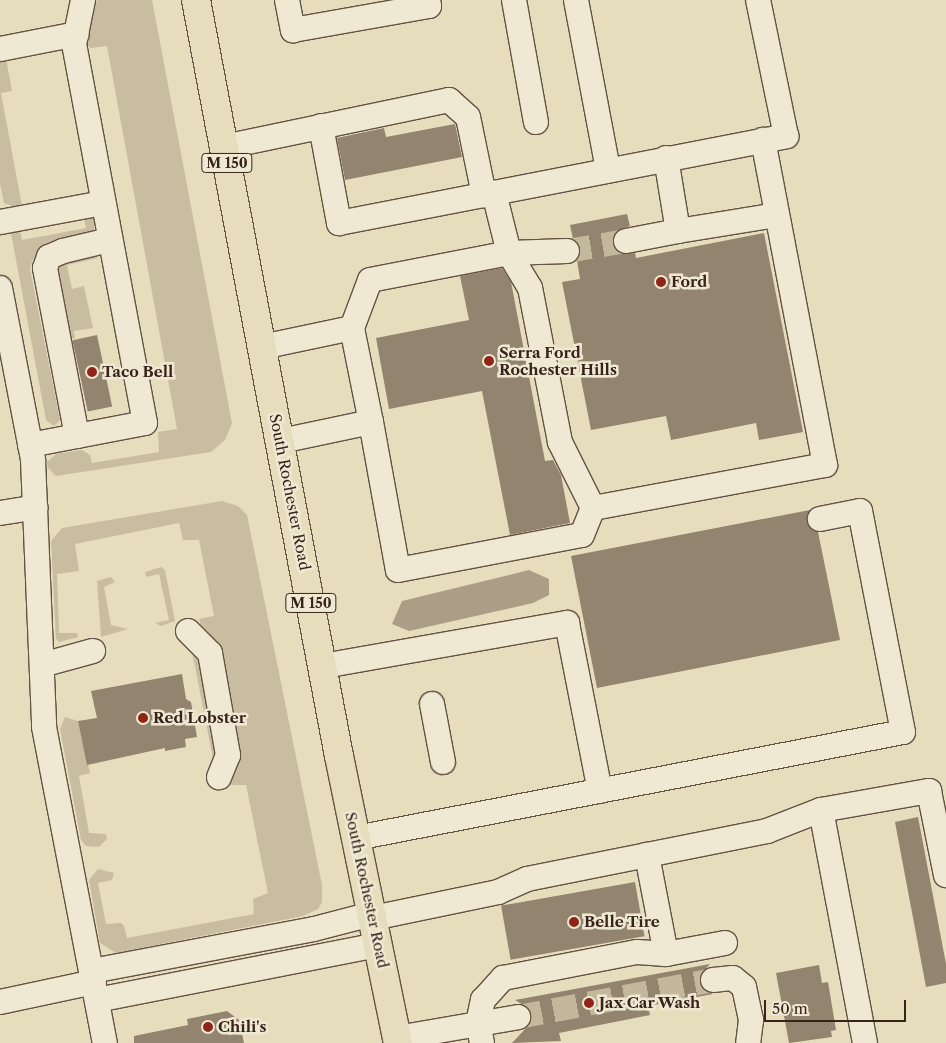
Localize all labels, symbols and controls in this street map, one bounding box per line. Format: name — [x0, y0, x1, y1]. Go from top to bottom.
road number: M 150 — [201, 152, 253, 174]
place label: Ford — [671, 273, 707, 291]
marker: Ford — [655, 276, 667, 288]
place label: Serra Ford Rochester Hills — [499, 343, 617, 378]
marker: Serra Ford Rochester Hills — [483, 355, 495, 367]
place label: Taco Bell — [102, 363, 173, 381]
marker: Taco Bell — [86, 366, 98, 378]
street label: South Rochester Road — [266, 412, 314, 572]
road number: M 150 — [285, 592, 337, 614]
place label: Red Lobster — [153, 709, 246, 727]
marker: Red Lobster — [137, 712, 149, 724]
street label: South Rochester Road — [342, 810, 392, 970]
place label: Belle Tire — [584, 913, 660, 931]
marker: Belle Tire — [568, 916, 580, 928]
scale bar — [766, 990, 908, 1022]
place label: Jax Car Wash — [599, 994, 701, 1012]
marker: Jax Car Wash — [583, 997, 595, 1009]
text: 50 m — [772, 999, 808, 1018]
place label: Chili's — [218, 1018, 266, 1036]
marker: Chili's — [202, 1021, 214, 1033]

